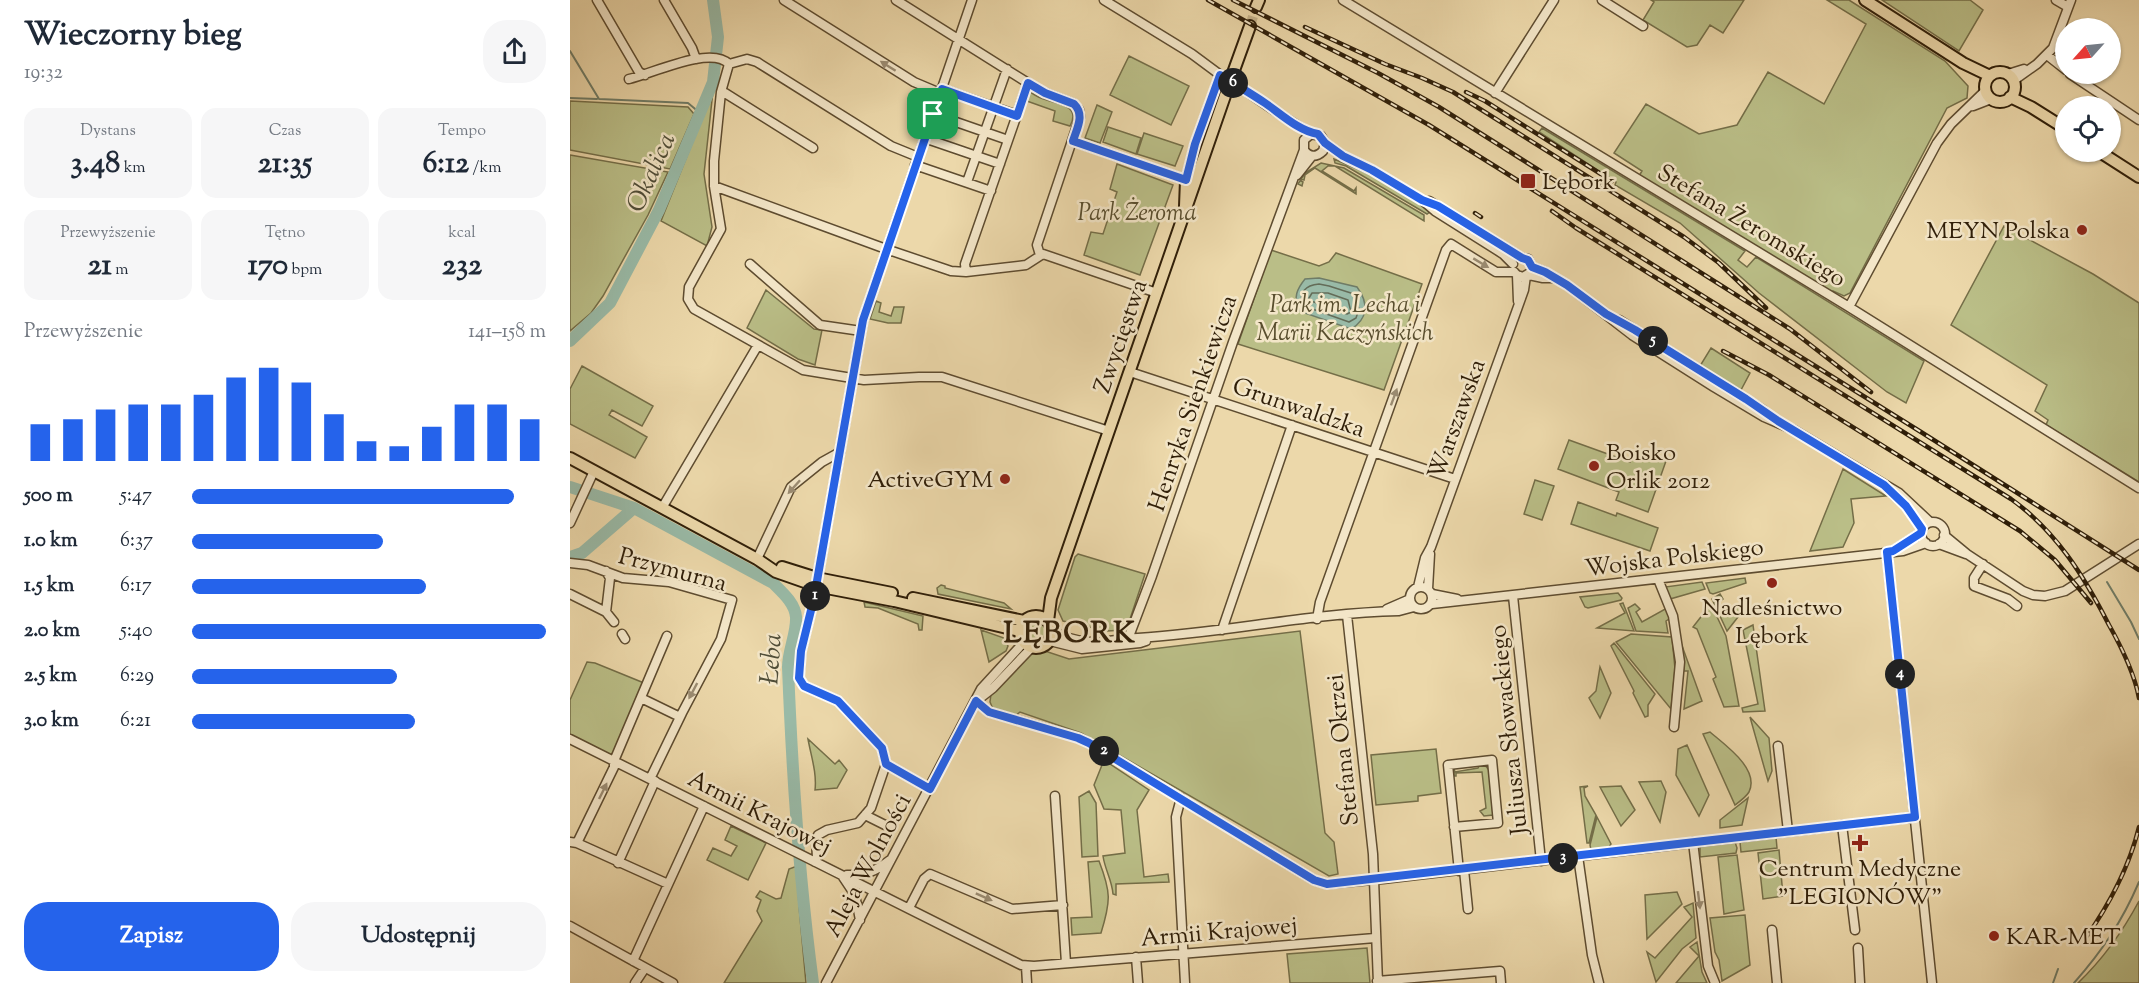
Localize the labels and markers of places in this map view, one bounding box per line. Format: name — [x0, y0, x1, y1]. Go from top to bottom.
pin: 6 — [1218, 68, 1248, 98]
pin — [907, 88, 958, 139]
place label: Lębork — [1542, 166, 1616, 200]
marker: Lębork — [1519, 172, 1537, 190]
place label: MEYN Polska — [1926, 215, 2070, 249]
marker: MEYN Polska — [2075, 223, 2089, 237]
pin: 5 — [1638, 326, 1668, 356]
place label: Boisko Orlik 2012 — [1606, 437, 1710, 499]
marker: Boisko Orlik 2012 — [1587, 459, 1601, 473]
place label: ActiveGYM — [867, 464, 993, 498]
marker: ActiveGYM — [998, 472, 1012, 486]
marker: Nadleśnictwo Lębork — [1765, 576, 1779, 590]
pin: 1 — [800, 581, 830, 611]
place label: Nadleśnictwo Lębork — [1702, 592, 1842, 654]
pin: 4 — [1885, 659, 1915, 689]
pin: 2 — [1089, 736, 1119, 766]
marker: Centrum Medyczne "LEGIONÓW" — [1851, 834, 1869, 852]
pin: 3 — [1548, 843, 1578, 873]
place label: Centrum Medyczne "LEGIONÓW" — [1759, 853, 1961, 915]
place label: KAR-MET — [2006, 921, 2121, 955]
marker: KAR-MET — [1987, 929, 2001, 943]

